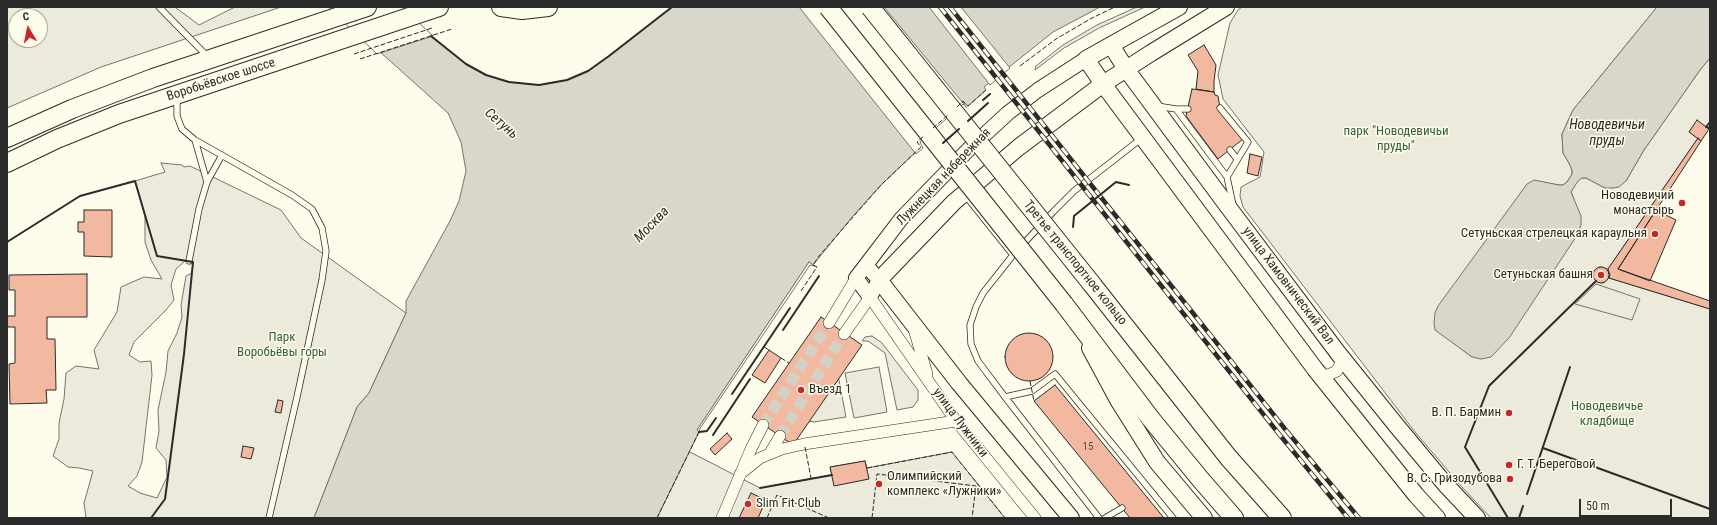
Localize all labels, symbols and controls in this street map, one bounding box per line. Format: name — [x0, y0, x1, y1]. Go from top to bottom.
north arrow — [8, 8, 48, 48]
text: С — [22, 10, 30, 24]
street label: Воробьёвское шоссе — [165, 55, 277, 105]
water label: Сетунь — [481, 105, 521, 143]
water label: Новодевичьи пруды — [1569, 117, 1645, 150]
park label: парк "Новодевичьи пруды" — [1343, 124, 1449, 155]
street label: Лужнецкая набережная — [894, 125, 994, 229]
place label: Новодевичий монастырь — [1601, 188, 1674, 219]
street label: Третье транспортное кольцо — [1020, 198, 1130, 328]
marker: Новодевичий монастырь — [1677, 198, 1687, 208]
water label: Москва — [631, 204, 673, 246]
street label: улица Хамовнический Вал — [1239, 224, 1337, 348]
place label: Сетуньская стрелецкая караульня — [1461, 226, 1647, 242]
marker: Сетуньская стрелецкая караульня — [1650, 229, 1660, 239]
place label: Сетуньская башня — [1493, 267, 1593, 283]
marker: Сетуньская башня — [1596, 270, 1606, 280]
park label: Парк Воробьёвы горы — [237, 330, 327, 361]
place label: Въезд 1 — [809, 382, 851, 398]
marker: Въезд 1 — [796, 385, 806, 395]
street label: улица Лужники — [929, 385, 991, 461]
park label: Новодевичье кладбище — [1571, 399, 1643, 430]
place label: В. П. Бармин — [1432, 405, 1501, 421]
marker: В. П. Бармин — [1504, 408, 1514, 418]
house number: 15 — [1083, 440, 1093, 454]
place label: Г. Т. Береговой — [1517, 457, 1596, 473]
marker: Г. Т. Береговой — [1504, 460, 1514, 470]
place label: Олимпийский комплекс «Лужники» — [887, 469, 1002, 500]
place label: В. С. Гризодубова — [1407, 471, 1502, 487]
marker: В. С. Гризодубова — [1505, 474, 1515, 484]
marker: Олимпийский комплекс «Лужники» — [874, 479, 884, 489]
scale bar — [1581, 491, 1674, 517]
place label: Slim Fit Club — [756, 496, 821, 512]
marker: Slim Fit Club — [743, 499, 753, 509]
text: 50 m — [1586, 499, 1610, 513]

